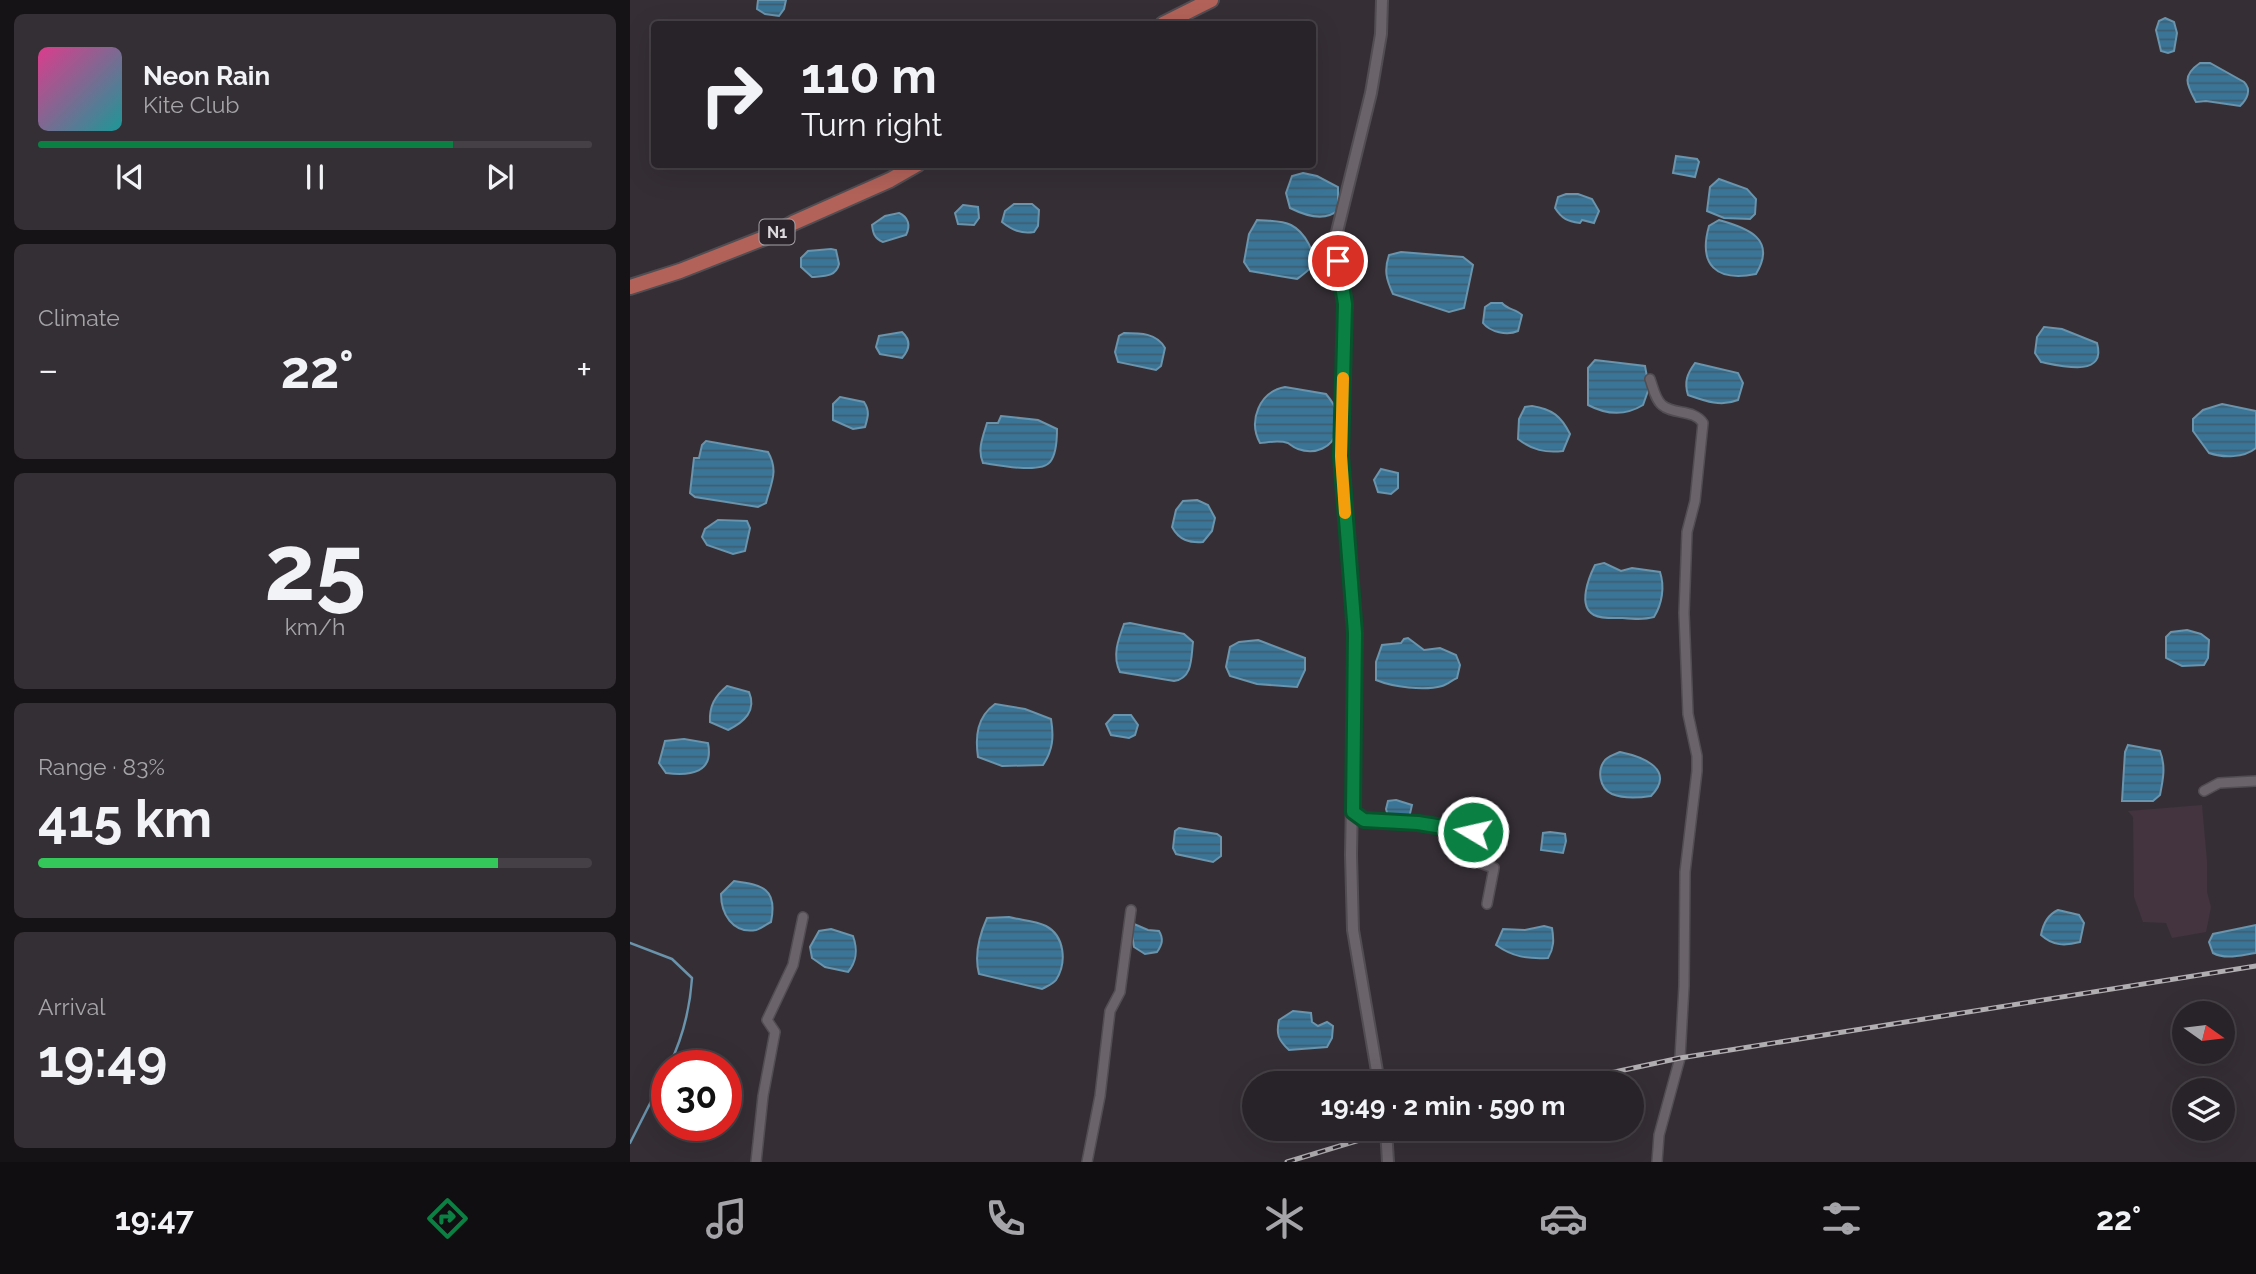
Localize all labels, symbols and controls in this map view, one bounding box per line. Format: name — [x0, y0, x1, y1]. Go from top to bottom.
text: 110 m — [801, 47, 937, 104]
icon: right — [686, 49, 777, 140]
text: Neon Rain — [143, 61, 270, 91]
text: Kite Club — [143, 91, 240, 118]
text: Turn right — [801, 106, 942, 143]
icon: previous — [111, 158, 149, 196]
icon: pause — [296, 158, 334, 196]
icon: next — [481, 158, 519, 196]
road number: N1 — [760, 220, 794, 244]
pin — [1308, 231, 1368, 291]
icon: arrive — [1319, 242, 1357, 280]
text: Climate — [38, 304, 120, 331]
text: 22° — [281, 339, 354, 400]
text: − — [38, 347, 58, 392]
text: + — [576, 347, 592, 392]
text: 25 — [264, 514, 366, 621]
text: km/h — [285, 613, 345, 640]
text: Range · 83% — [38, 753, 165, 780]
text: 415 km — [38, 788, 212, 849]
position arrow — [1436, 795, 1510, 869]
text: Arrival — [38, 993, 105, 1020]
north arrow — [2172, 1001, 2235, 1064]
map controls — [2172, 1001, 2235, 1141]
text: 19:49 — [38, 1028, 167, 1089]
speed limit sign: 30 — [651, 1050, 742, 1141]
button: layers — [2172, 1078, 2235, 1141]
text: 19:49 · 2 min · 590 m — [1321, 1091, 1565, 1121]
icon: directions — [423, 1194, 472, 1243]
icon: music — [702, 1194, 751, 1243]
icon: phone — [981, 1194, 1030, 1243]
icon: climate — [1260, 1194, 1309, 1243]
icon: car — [1539, 1194, 1588, 1243]
icon: filters — [1817, 1194, 1866, 1243]
text: 19:47 — [115, 1200, 194, 1237]
text: 22° — [2096, 1200, 2141, 1237]

